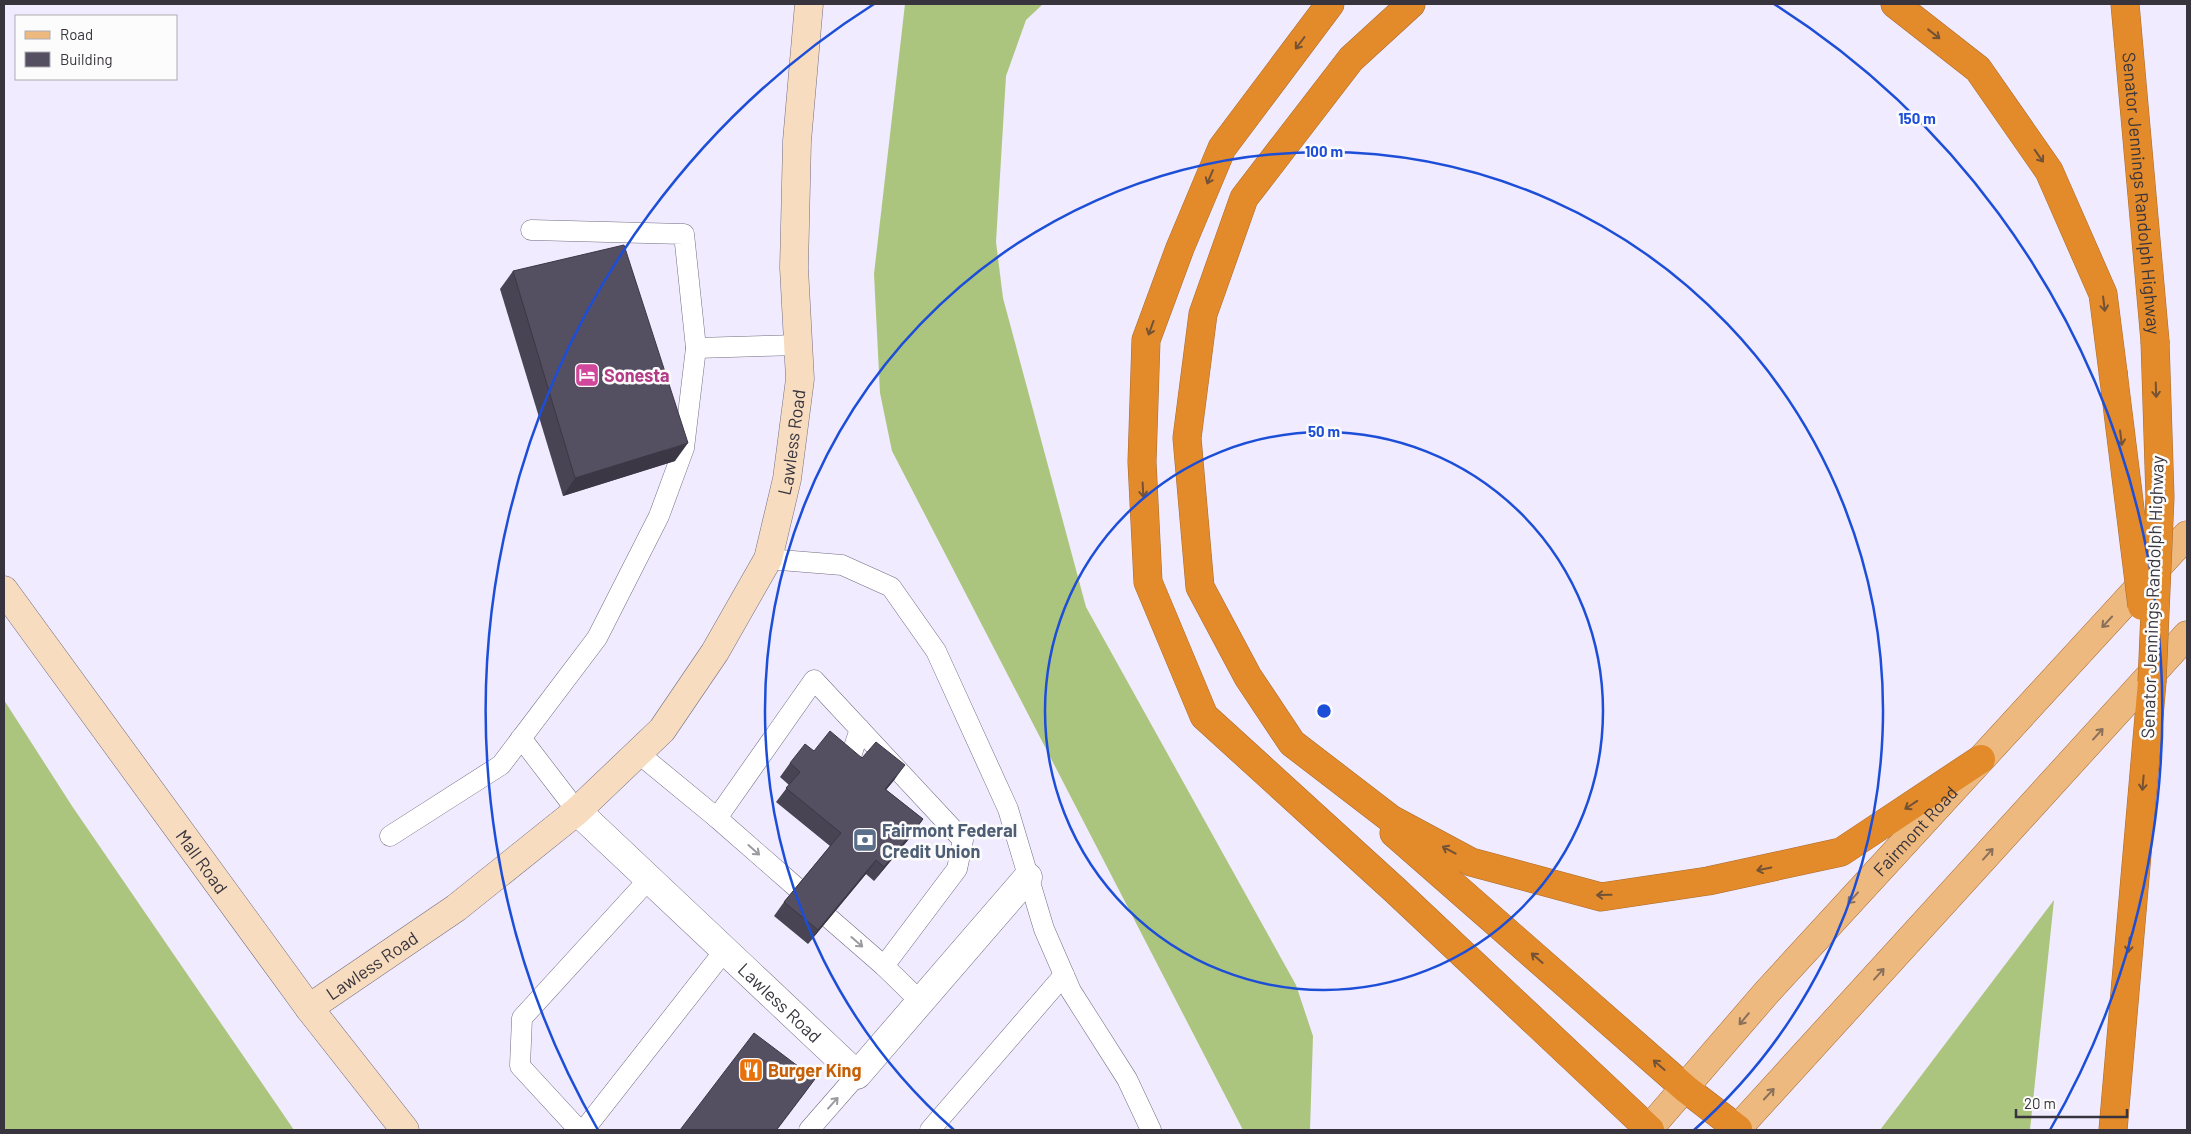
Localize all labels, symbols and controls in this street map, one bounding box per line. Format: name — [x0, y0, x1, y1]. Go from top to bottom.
legend — [15, 15, 178, 80]
text: Road — [60, 25, 93, 43]
one-way arrow — [1927, 28, 1940, 39]
one-way arrow — [1295, 36, 1306, 49]
text: Building — [60, 50, 113, 68]
street label: Senator Jennings Randolph Highway — [2118, 51, 2165, 335]
text: 150 m — [1898, 109, 1936, 127]
text: 100 m — [1305, 142, 1343, 160]
one-way arrow — [2034, 149, 2044, 163]
one-way arrow — [1204, 169, 1214, 184]
one-way arrow — [2099, 296, 2109, 312]
one-way arrow — [1146, 320, 1155, 335]
hotel icon: Sonesta — [574, 362, 600, 388]
place label: Sonesta — [604, 364, 670, 386]
one-way arrow — [2151, 382, 2161, 398]
street label: Lawless Road — [773, 388, 810, 497]
text: 50 m — [1308, 422, 1340, 440]
one-way arrow — [2116, 429, 2126, 445]
street label: Senator Jennings Randolph Highway — [2136, 455, 2168, 739]
one-way arrow — [1139, 481, 1148, 497]
one-way arrow — [2101, 616, 2113, 629]
centre of rings — [1315, 702, 1333, 720]
one-way arrow — [2092, 728, 2104, 741]
one-way arrow — [2138, 774, 2148, 790]
street label: Fairmont Road — [1868, 781, 1962, 880]
one-way arrow — [1904, 800, 1918, 811]
place label: Fairmont Federal Credit Union — [882, 819, 1017, 862]
street label: Mall Road — [171, 825, 233, 898]
bank icon: Fairmont Federal Credit Union — [852, 827, 878, 853]
one-way arrow — [747, 845, 760, 856]
one-way arrow — [1443, 845, 1457, 855]
one-way arrow — [1982, 848, 1994, 861]
one-way arrow — [1757, 865, 1773, 874]
one-way arrow — [1597, 890, 1613, 900]
one-way arrow — [1847, 892, 1859, 905]
street label: Lawless Road — [322, 926, 422, 1004]
one-way arrow — [2125, 936, 2134, 952]
one-way arrow — [850, 937, 863, 948]
one-way arrow — [1530, 952, 1543, 964]
street label: Lawless Road — [734, 958, 826, 1047]
one-way arrow — [1873, 968, 1885, 981]
one-way arrow — [1739, 1012, 1750, 1025]
restaurant icon: Burger King — [738, 1057, 764, 1083]
place label: Burger King — [768, 1059, 861, 1081]
one-way arrow — [1652, 1059, 1665, 1071]
scale bar — [2016, 1086, 2127, 1118]
one-way arrow — [1763, 1088, 1775, 1101]
text: 20 m — [2024, 1094, 2056, 1112]
one-way arrow — [827, 1096, 839, 1109]

